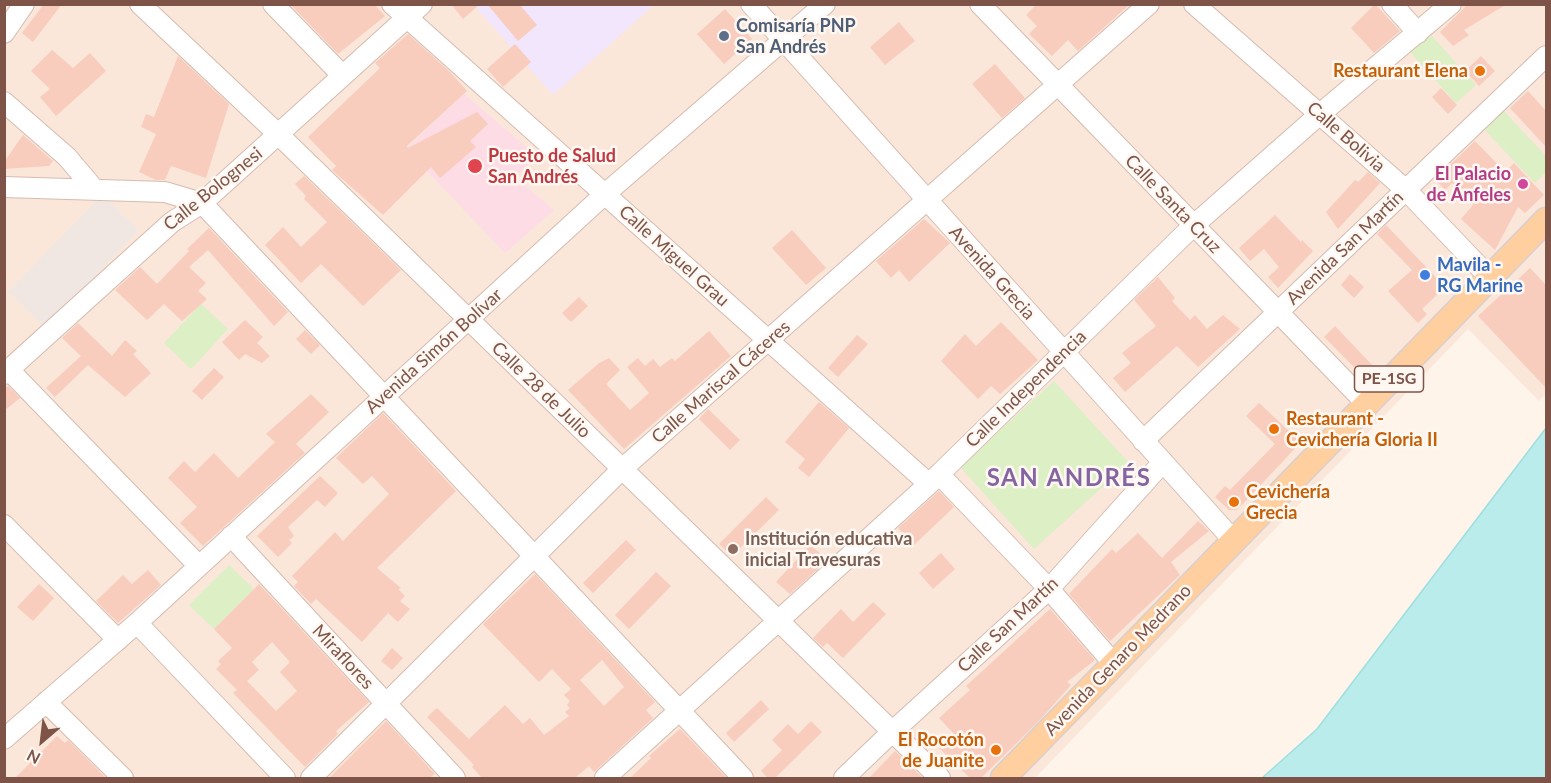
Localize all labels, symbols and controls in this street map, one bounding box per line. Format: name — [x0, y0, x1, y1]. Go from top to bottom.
place label: Comisaría PNP San Andrés — [736, 15, 856, 57]
marker: Comisaría PNP San Andrés — [717, 29, 731, 43]
place label: Restaurant Elena — [1333, 60, 1468, 82]
marker: Restaurant Elena — [1473, 64, 1487, 78]
street label: Calle Bolivia — [1303, 97, 1389, 177]
street label: Calle Bolognesi — [159, 143, 267, 235]
place label: Puesto de Salud San Andrés — [488, 145, 616, 188]
street label: Calle Santa Cruz — [1121, 150, 1225, 258]
marker: Puesto de Salud San Andrés — [466, 157, 484, 175]
place label: El Palacio de Ánfeles — [1427, 163, 1511, 206]
marker: El Palacio de Ánfeles — [1516, 177, 1530, 191]
street label: Avenida San Martín — [1282, 187, 1408, 309]
street label: Calle Miguel Grau — [615, 201, 733, 311]
street label: Avenida Grecia — [944, 222, 1040, 324]
place label: Mavila - RG Marine — [1437, 254, 1523, 296]
marker: Mavila - RG Marine — [1418, 268, 1432, 282]
street label: Avenida Simón Bolívar — [361, 284, 507, 418]
street label: Calle Mariscal Cáceres — [647, 316, 795, 448]
street label: Calle Independencia — [961, 326, 1091, 452]
street label: Calle 28 de Julio — [487, 337, 595, 443]
road number: PE-1SG — [1354, 366, 1424, 392]
place label: Restaurant - Cevichería Gloria II — [1286, 408, 1438, 450]
marker: Restaurant - Cevichería Gloria II — [1267, 422, 1281, 436]
district label: SAN ANDRÉS — [987, 464, 1151, 492]
place label: Cevichería Grecia — [1246, 481, 1330, 524]
marker: Cevichería Grecia — [1227, 495, 1241, 509]
place label: Institución educativa inicial Travesuras — [745, 528, 912, 570]
marker: Institución educativa inicial Travesuras — [726, 542, 740, 556]
street label: Calle San Martín — [953, 573, 1063, 677]
street label: Avenida Genaro Medrano — [1040, 580, 1196, 740]
street label: Miraflores — [308, 620, 378, 694]
north arrow — [12, 711, 72, 771]
place label: El Rocotón de Juanite — [898, 729, 984, 771]
marker: El Rocotón de Juanite — [989, 743, 1003, 757]
text: N — [23, 746, 43, 769]

